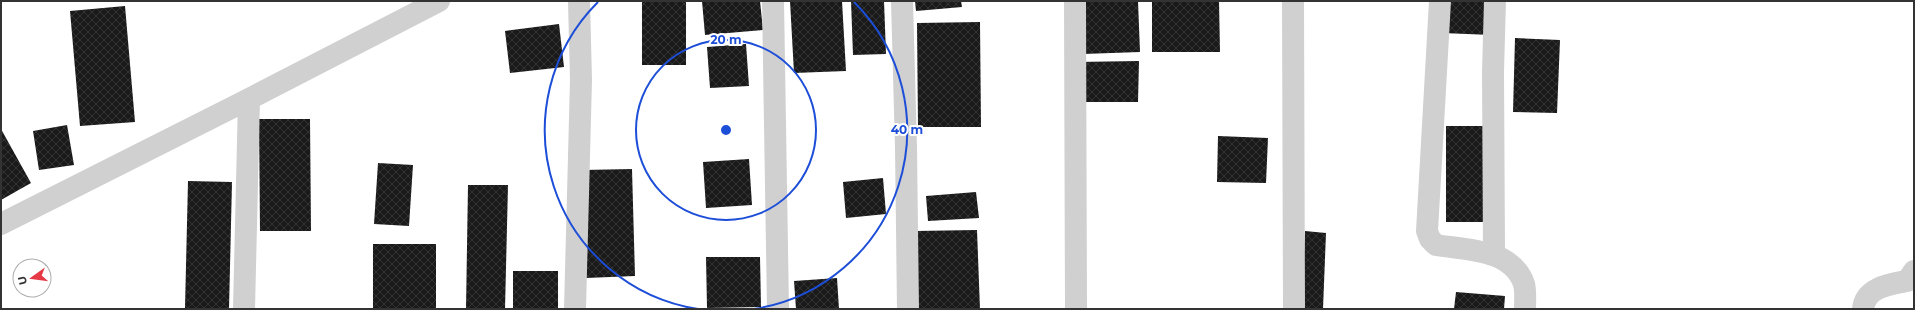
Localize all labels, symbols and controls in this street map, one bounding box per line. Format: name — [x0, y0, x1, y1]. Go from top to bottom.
text: 20 m — [710, 32, 742, 47]
text: 40 m — [891, 122, 923, 137]
centre of rings — [719, 123, 733, 137]
north arrow — [12, 258, 52, 298]
text: U — [14, 275, 30, 286]

